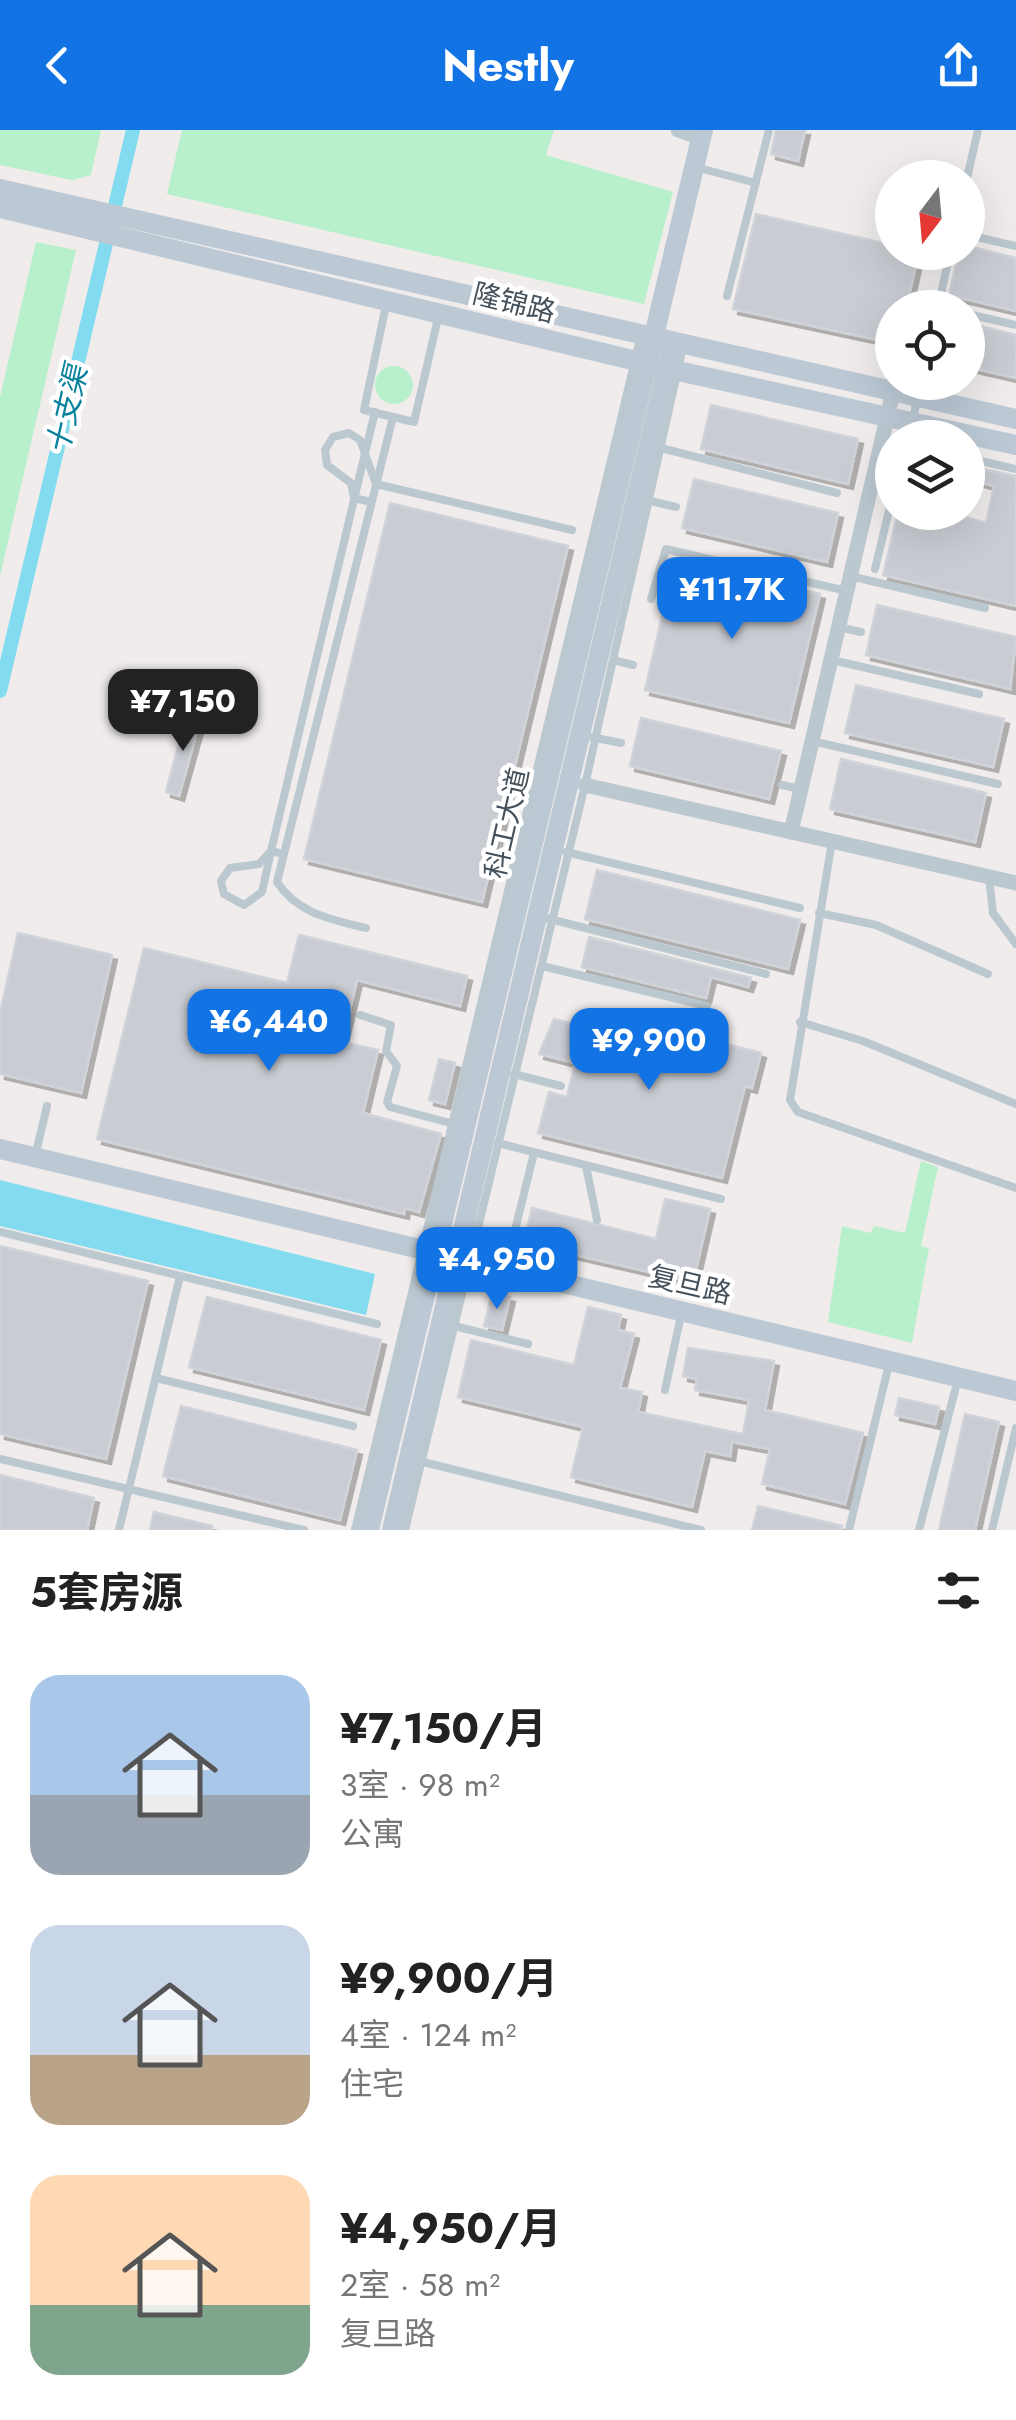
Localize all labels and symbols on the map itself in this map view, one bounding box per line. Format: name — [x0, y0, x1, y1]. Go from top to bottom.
north arrow — [875, 160, 985, 270]
street label: 隆锦路 — [468, 273, 560, 333]
water label: 十支渠 — [36, 357, 99, 459]
pin: ¥11.7K — [651, 557, 813, 642]
pin: ¥7,150 — [102, 669, 264, 754]
street label: 科工大道 — [474, 764, 540, 882]
pin: ¥6,440 — [188, 989, 350, 1074]
pin: ¥9,900 — [568, 1008, 730, 1093]
pin: ¥4,950 — [416, 1227, 578, 1312]
street label: 复旦路 — [644, 1256, 736, 1314]

